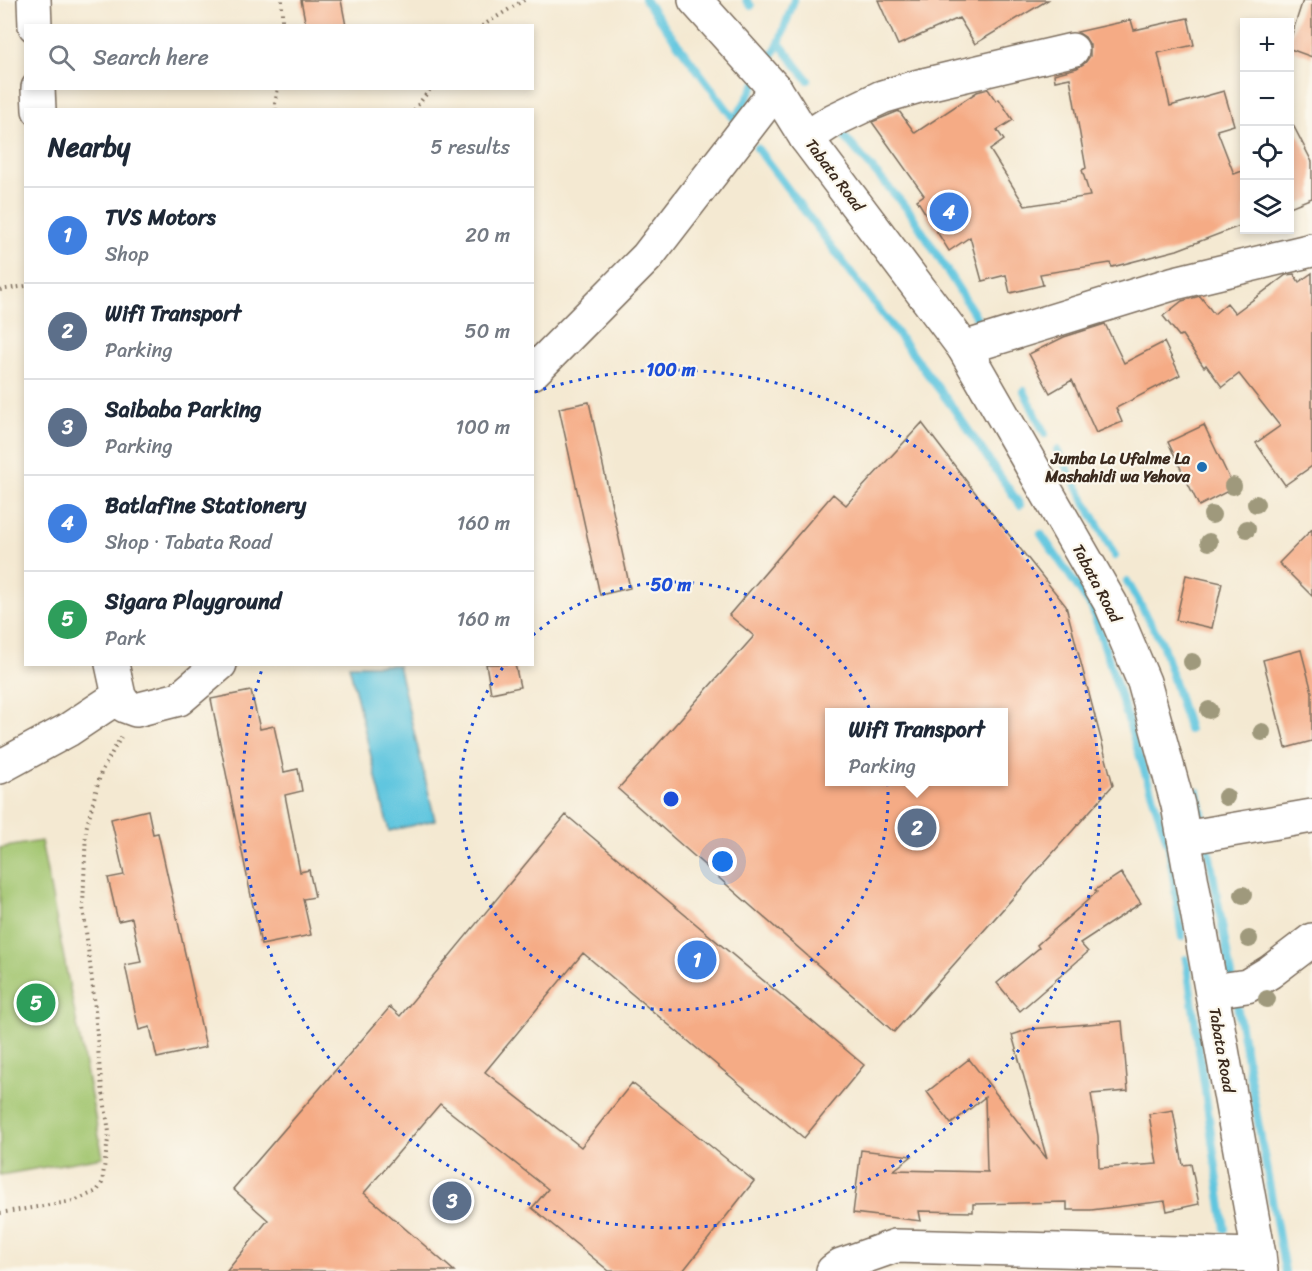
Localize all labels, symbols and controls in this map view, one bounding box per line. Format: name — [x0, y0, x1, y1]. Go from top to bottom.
map controls — [1240, 18, 1294, 234]
button: + — [1240, 18, 1294, 72]
search box — [24, 24, 534, 90]
text: Search here — [93, 38, 209, 77]
icon: search — [45, 41, 78, 74]
button: − — [1240, 72, 1294, 126]
text: Nearby — [48, 124, 130, 170]
button: locate — [1240, 126, 1294, 180]
text: 5 results — [431, 130, 510, 165]
street label: Tabata Road — [798, 132, 873, 219]
button: layers — [1240, 180, 1294, 234]
pin: 4 — [930, 190, 968, 234]
text: TVS Motors — [105, 198, 216, 237]
text: 1 — [63, 218, 72, 253]
text: 20 m — [465, 218, 510, 253]
text: Shop — [105, 237, 149, 272]
text: Wifi Transport — [105, 294, 241, 333]
text: 2 — [62, 314, 73, 349]
text: 50 m — [465, 314, 510, 349]
text: Parking — [105, 333, 172, 368]
text: 100 m — [647, 354, 696, 386]
text: Saibaba Parking — [105, 390, 262, 429]
text: 3 — [62, 410, 73, 445]
text: 100 m — [456, 410, 510, 445]
text: Parking — [105, 429, 172, 464]
place label: Jumba La Ufalme La Mashahidi wa Yehova — [1044, 444, 1191, 491]
marker: Jumba La Ufalme La Mashahidi wa Yehova — [1195, 460, 1209, 474]
text: Batlafine Stationery — [105, 486, 306, 525]
text: 4 — [61, 506, 74, 541]
text: 160 m — [457, 506, 510, 541]
text: Shop · Tabata Road — [105, 525, 272, 560]
street label: Tabata Road — [1064, 538, 1131, 629]
text: 50 m — [651, 569, 692, 601]
text: Sigara Playground — [105, 582, 281, 621]
text: 5 — [61, 602, 74, 637]
text: 160 m — [457, 602, 510, 637]
text: Park — [105, 621, 146, 656]
popup — [825, 708, 1008, 786]
text: Wifi Transport — [848, 710, 985, 749]
text: Parking — [848, 749, 916, 784]
centre of rings — [661, 789, 681, 809]
pin: 2 — [898, 806, 936, 850]
your location — [708, 847, 737, 876]
pin: 1 — [678, 938, 716, 982]
pin: 5 — [16, 980, 56, 1026]
street label: Tabata Road — [1200, 1005, 1244, 1096]
pin: 3 — [432, 1178, 472, 1224]

